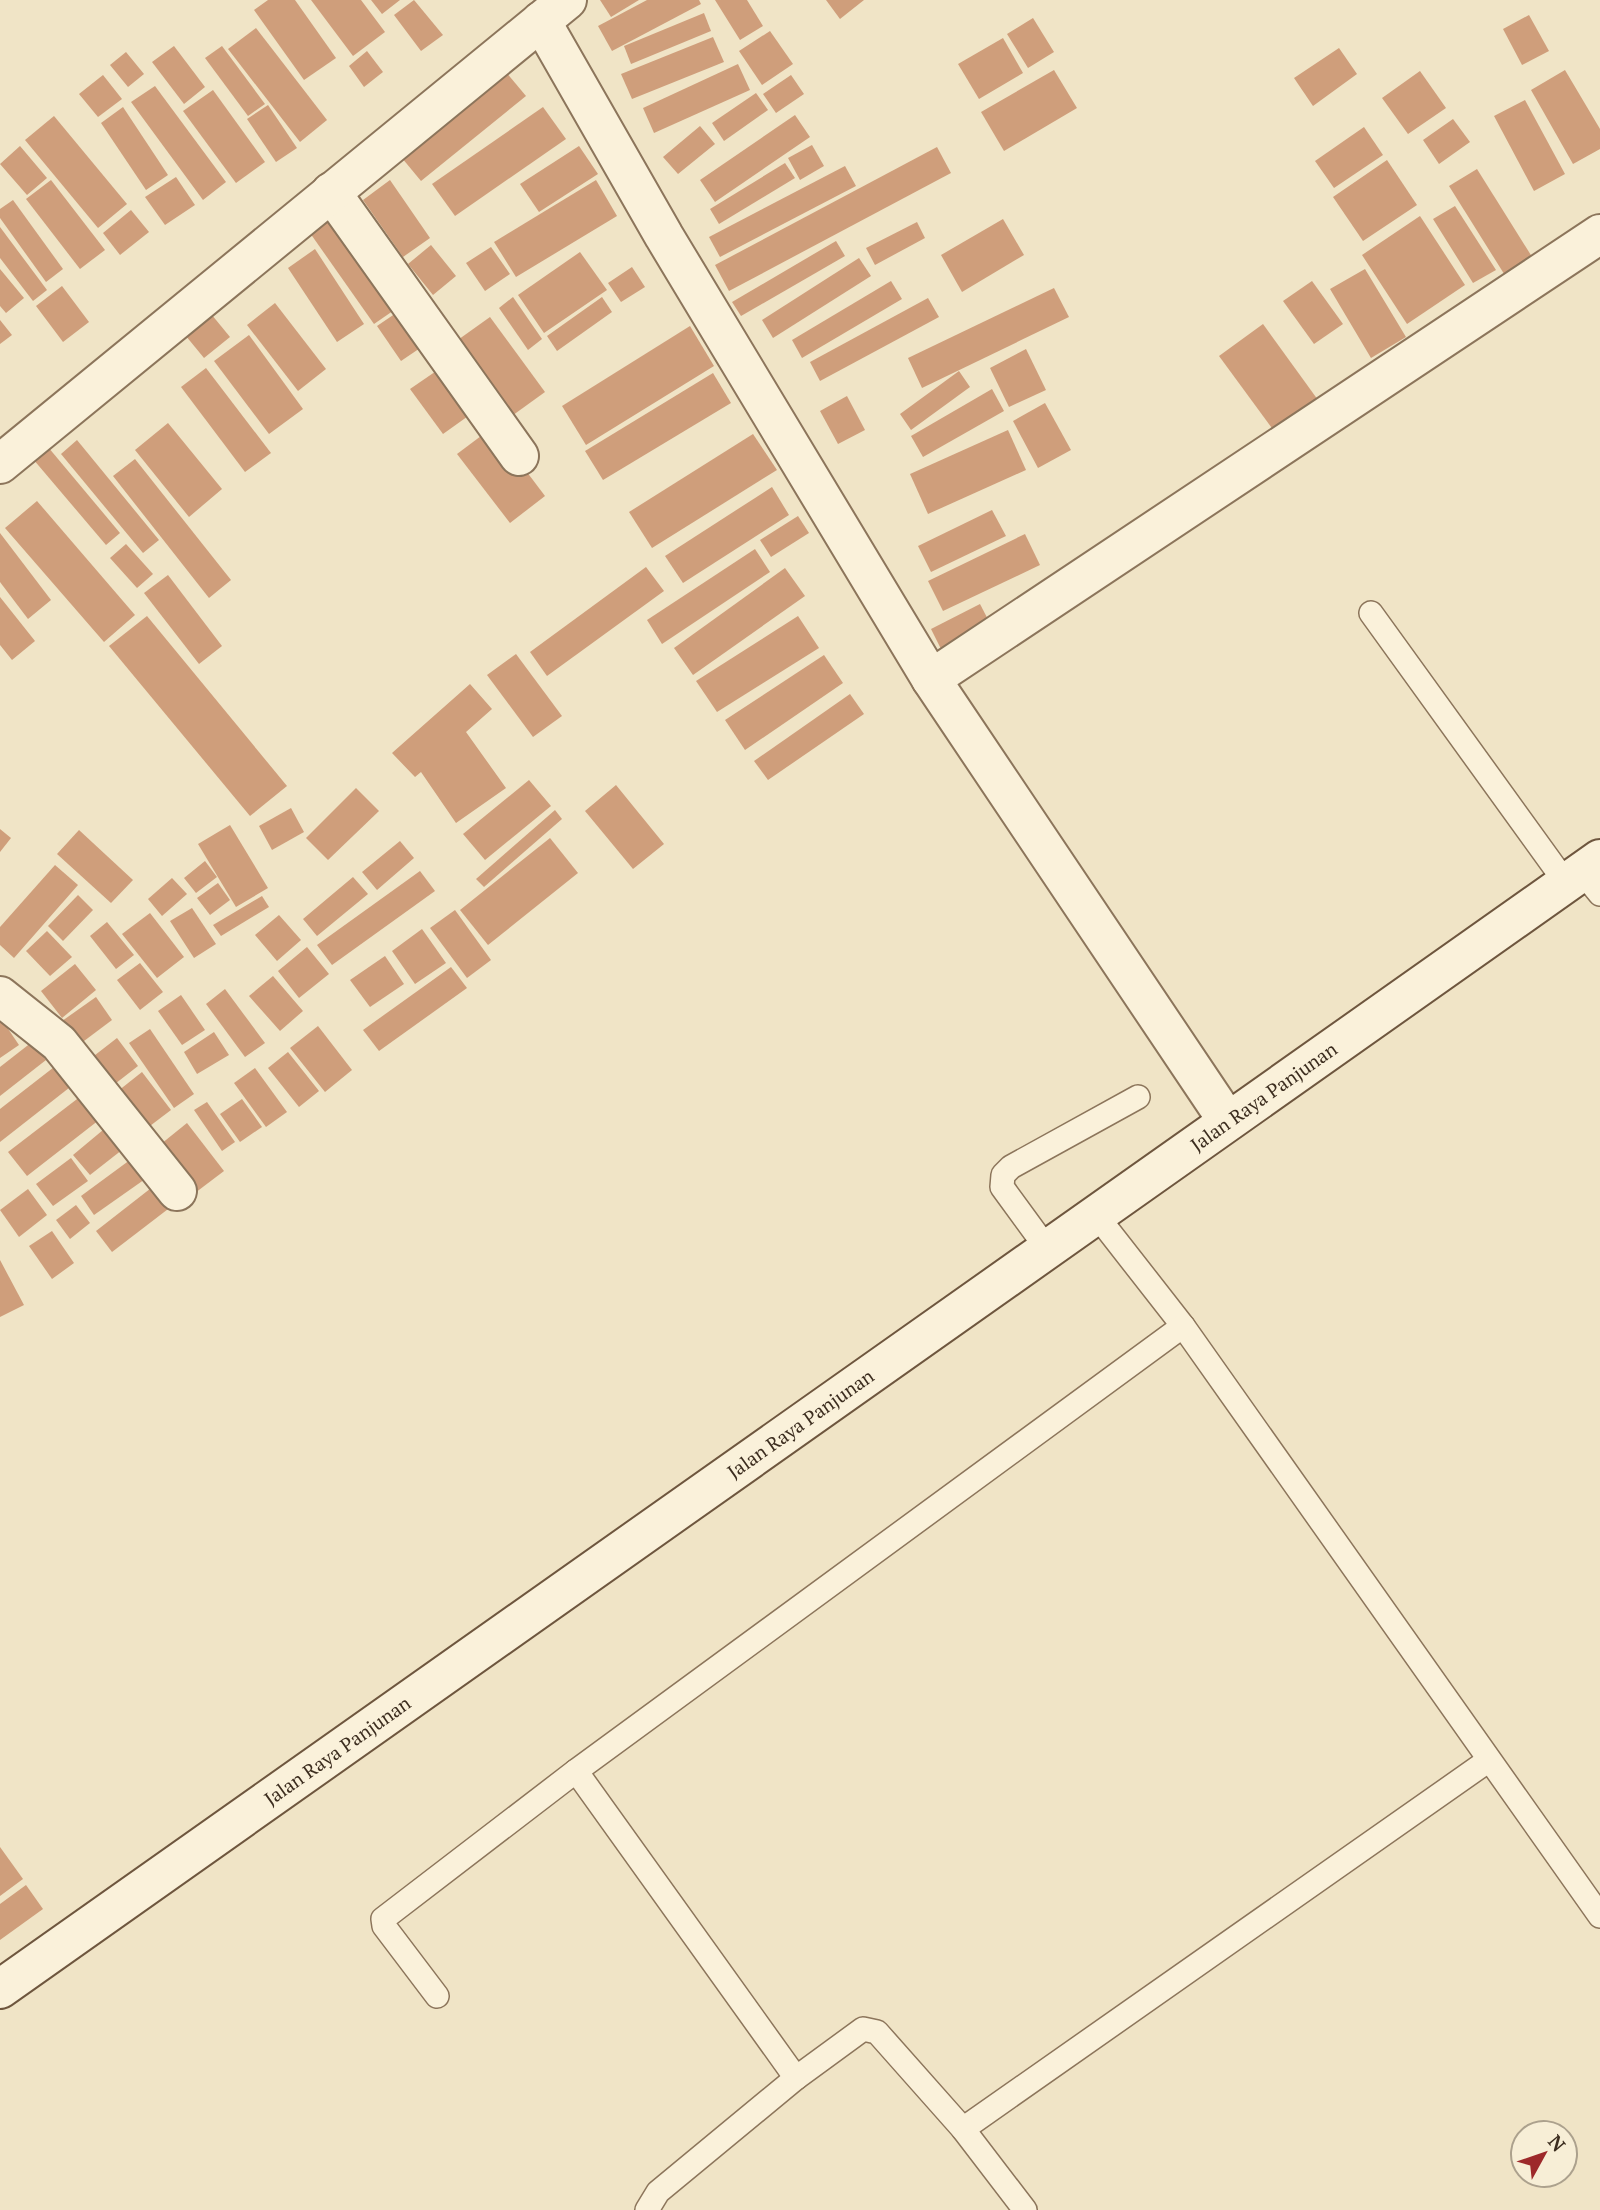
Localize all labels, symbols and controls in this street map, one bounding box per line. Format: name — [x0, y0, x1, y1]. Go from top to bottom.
street label: Jalan Raya Panjunan — [1185, 1036, 1342, 1156]
street label: Jalan Raya Panjunan — [722, 1363, 878, 1484]
street label: Jalan Raya Panjunan — [259, 1690, 415, 1811]
north arrow — [1509, 2119, 1579, 2189]
text: N — [1543, 2129, 1572, 2157]

